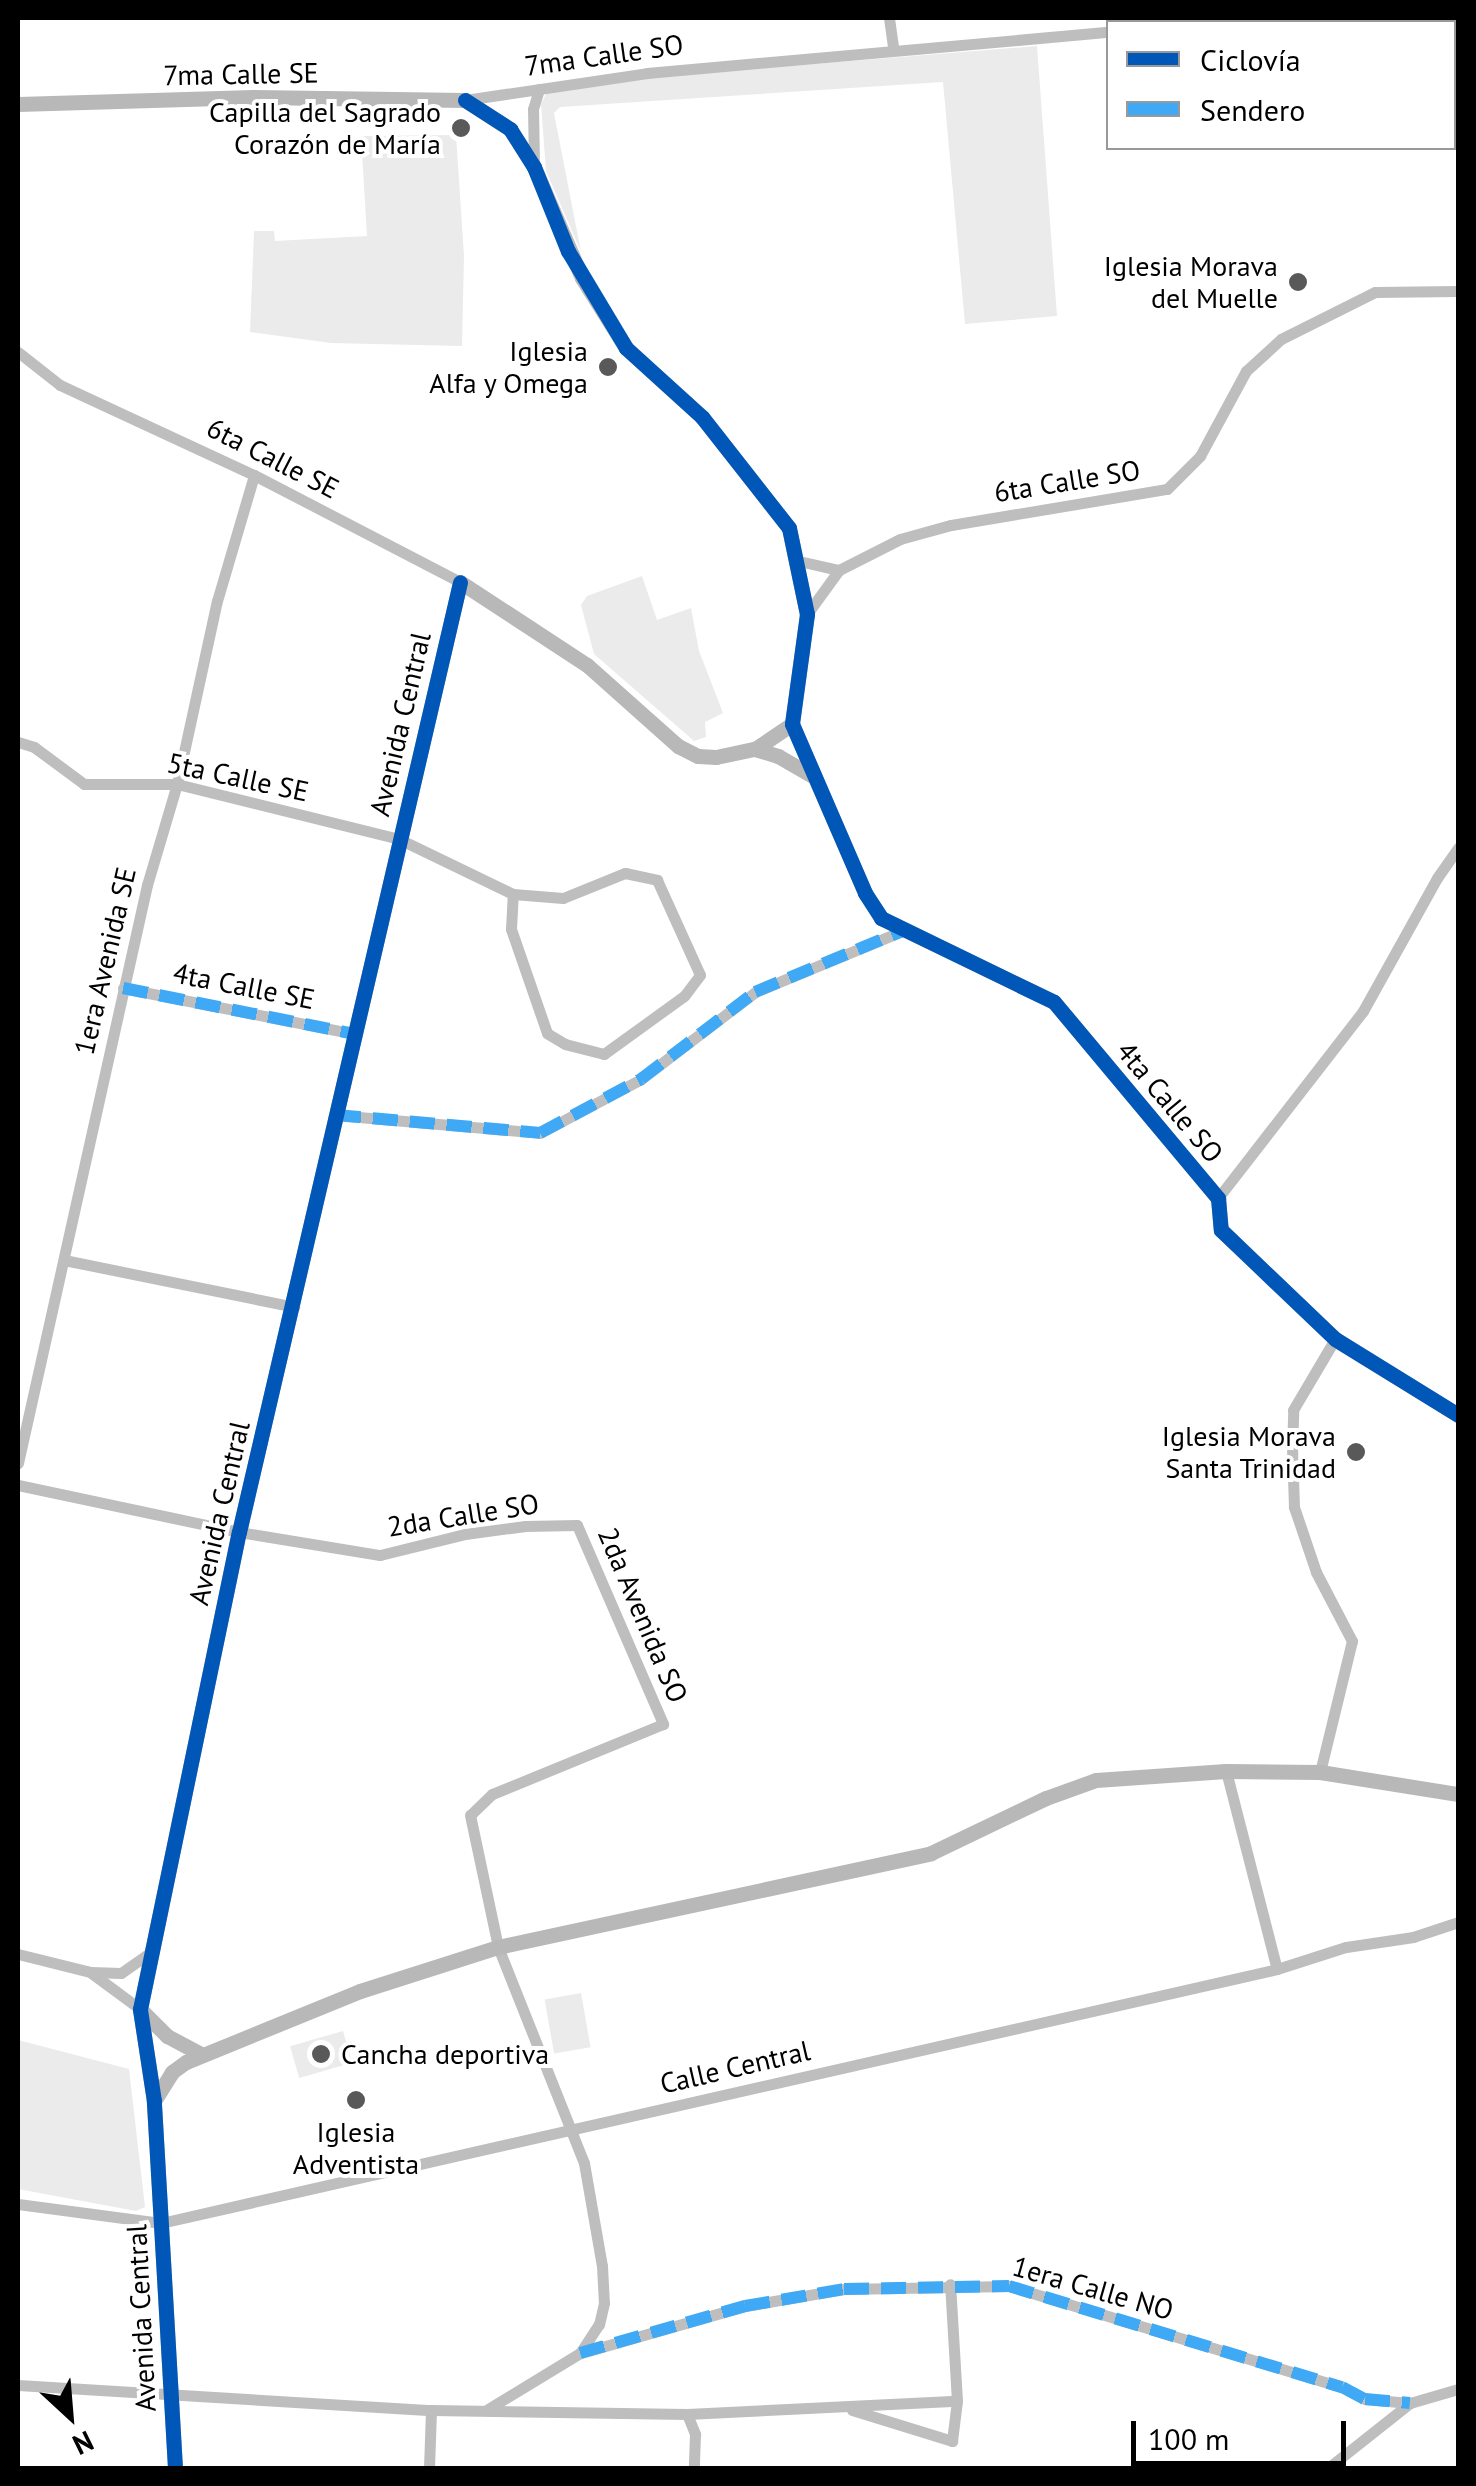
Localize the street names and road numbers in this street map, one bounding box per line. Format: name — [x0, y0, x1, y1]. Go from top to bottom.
street label: 7ma Calle SO — [523, 27, 685, 83]
street label: 7ma Calle SE — [163, 56, 319, 92]
street label: 6ta Calle SE — [201, 410, 345, 506]
street label: 6ta Calle SO — [991, 453, 1143, 509]
street label: Avenida Central — [363, 629, 437, 819]
street label: 5ta Calle SE — [164, 746, 312, 808]
street label: 1era Avenida SE — [67, 864, 143, 1058]
street label: 4ta Calle SE — [170, 956, 318, 1016]
street label: 4ta Calle SO — [1110, 1035, 1230, 1169]
street label: Avenida Central — [182, 1418, 256, 1608]
street label: 2da Calle SO — [385, 1486, 541, 1544]
street label: 2da Avenida SO — [591, 1522, 695, 1708]
street label: Calle Central — [657, 2033, 813, 2101]
street label: Avenida Central — [119, 2223, 163, 2413]
street label: 1era Calle NO — [1009, 2249, 1177, 2327]

